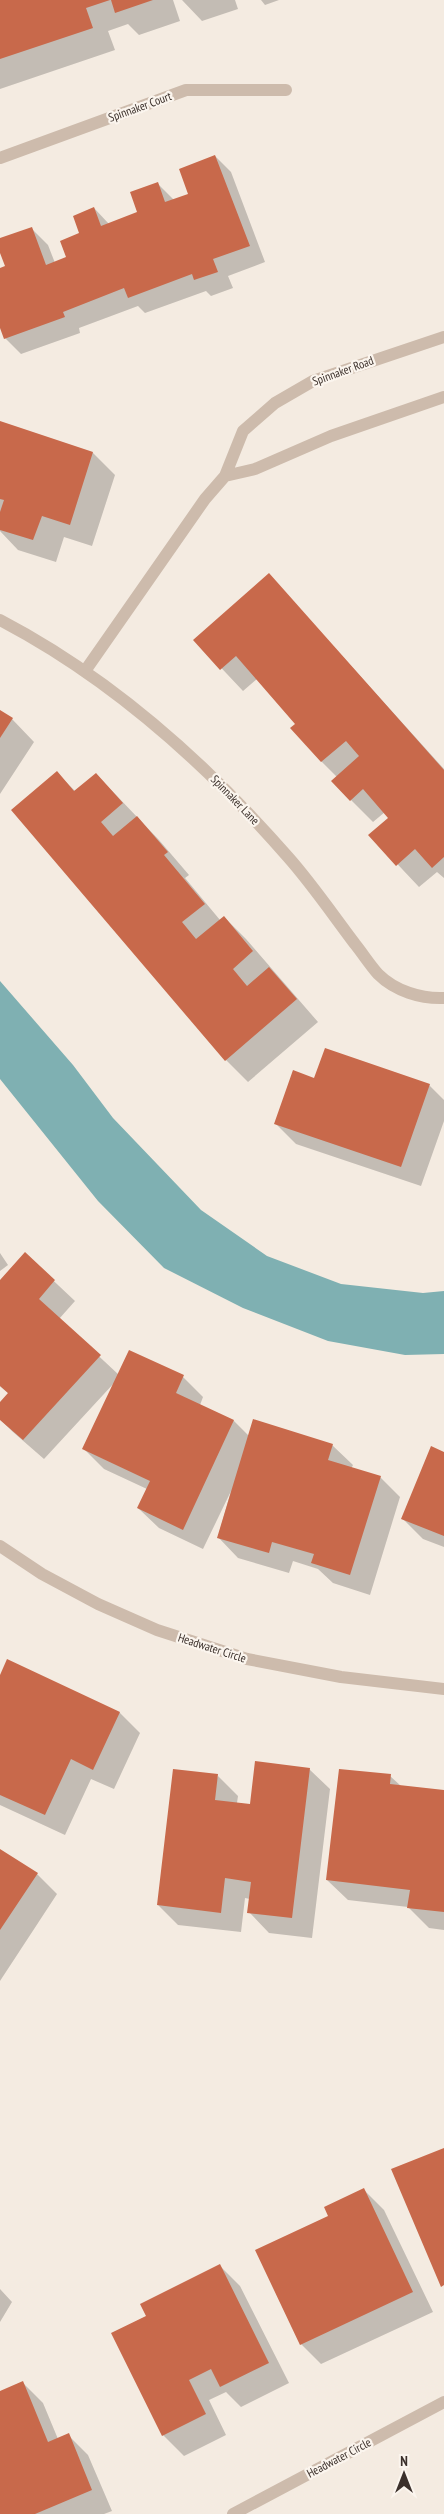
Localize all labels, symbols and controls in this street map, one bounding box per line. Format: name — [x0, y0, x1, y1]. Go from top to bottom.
street label: Spinnaker Court — [106, 88, 174, 125]
street label: Spinnaker Road — [310, 353, 376, 389]
street label: Spinnaker Lane — [208, 772, 263, 828]
street label: Headwater Circle — [176, 1629, 248, 1666]
street label: Headwater Circle — [304, 2434, 374, 2481]
north arrow — [379, 2449, 429, 2499]
text: N — [400, 2452, 408, 2470]

